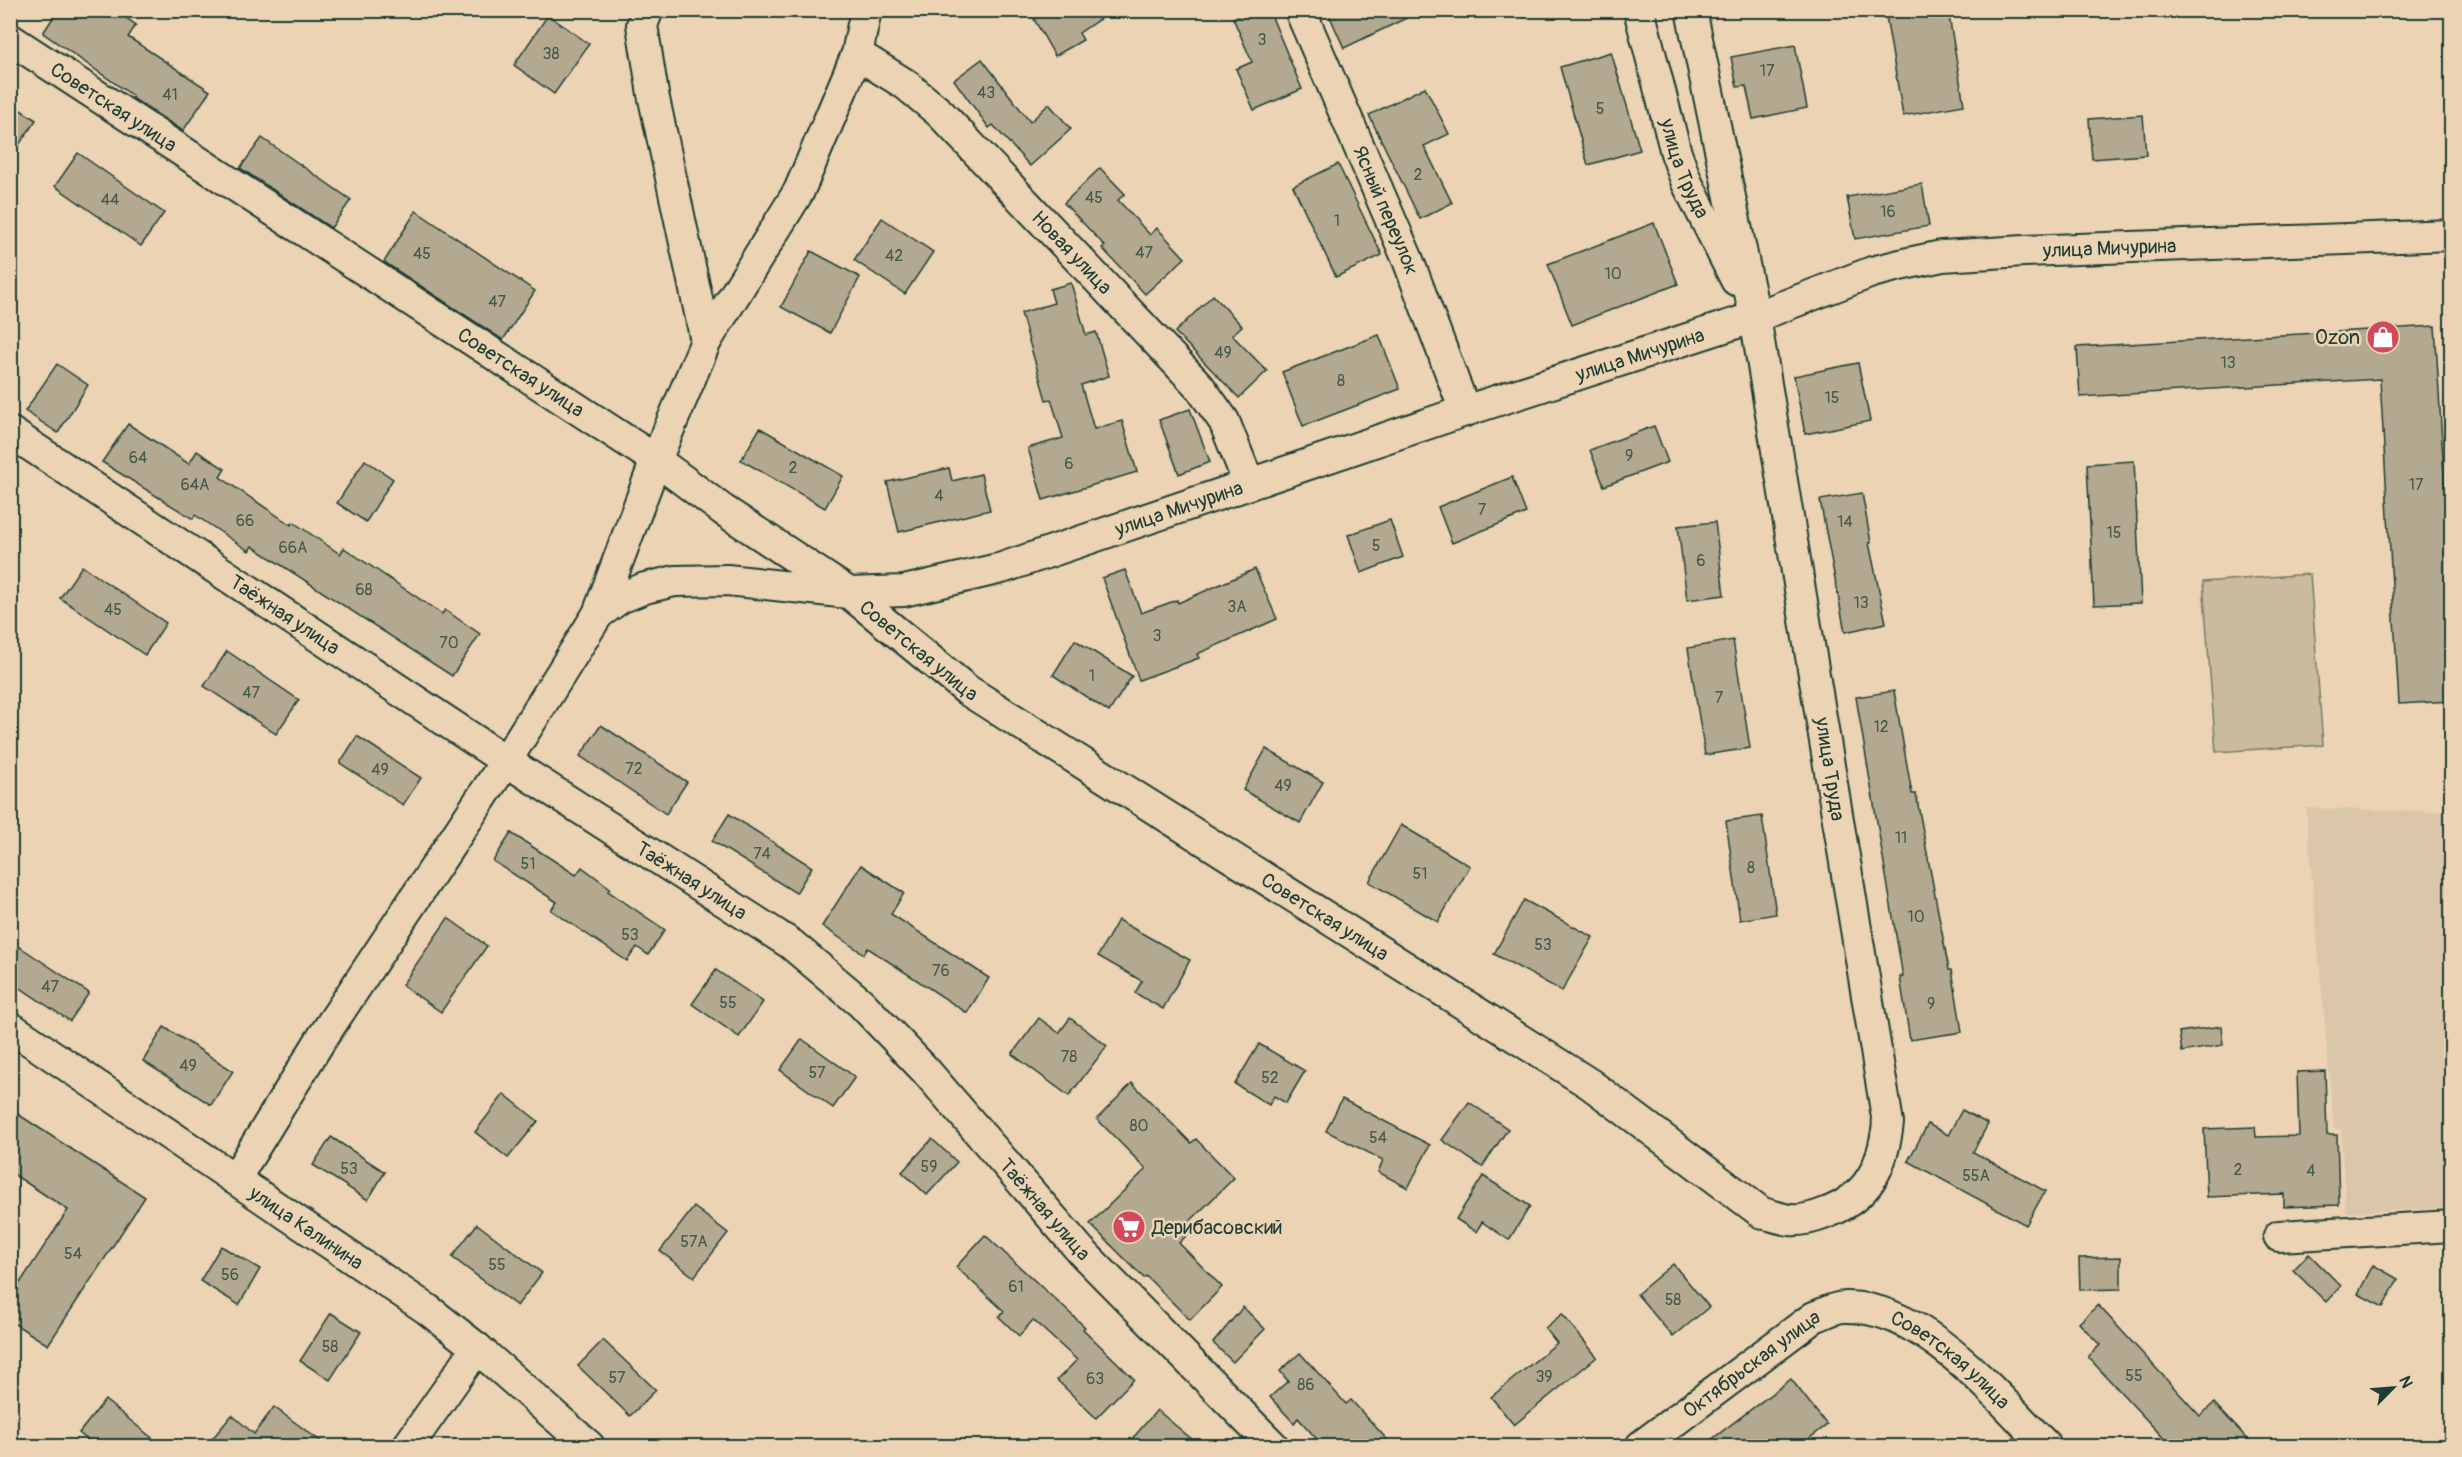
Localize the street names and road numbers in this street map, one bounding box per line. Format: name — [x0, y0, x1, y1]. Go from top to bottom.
street label: Советская улица — [46, 56, 182, 157]
street label: улица Труда — [1655, 115, 1715, 222]
street label: Ясный переулок — [1348, 142, 1425, 278]
street label: Новая улица — [1027, 205, 1118, 299]
street label: улица Мичурина — [2041, 233, 2177, 263]
street label: Советская улица — [453, 322, 589, 422]
street label: улица Мичурина — [1571, 322, 1707, 387]
street label: улица Мичурина — [1110, 475, 1246, 542]
street label: Таёжная улица — [225, 569, 345, 660]
street label: Советская улица — [854, 594, 983, 706]
street label: улица Труда — [1809, 714, 1851, 823]
street label: Таёжная улица — [632, 835, 752, 925]
street label: Советская улица — [1257, 867, 1394, 966]
street label: Таёжная улица — [994, 1153, 1096, 1266]
street label: улица Калинина — [244, 1179, 368, 1275]
street label: Октябрьская улица — [1678, 1304, 1823, 1423]
street label: Советская улица — [1887, 1305, 2016, 1414]

